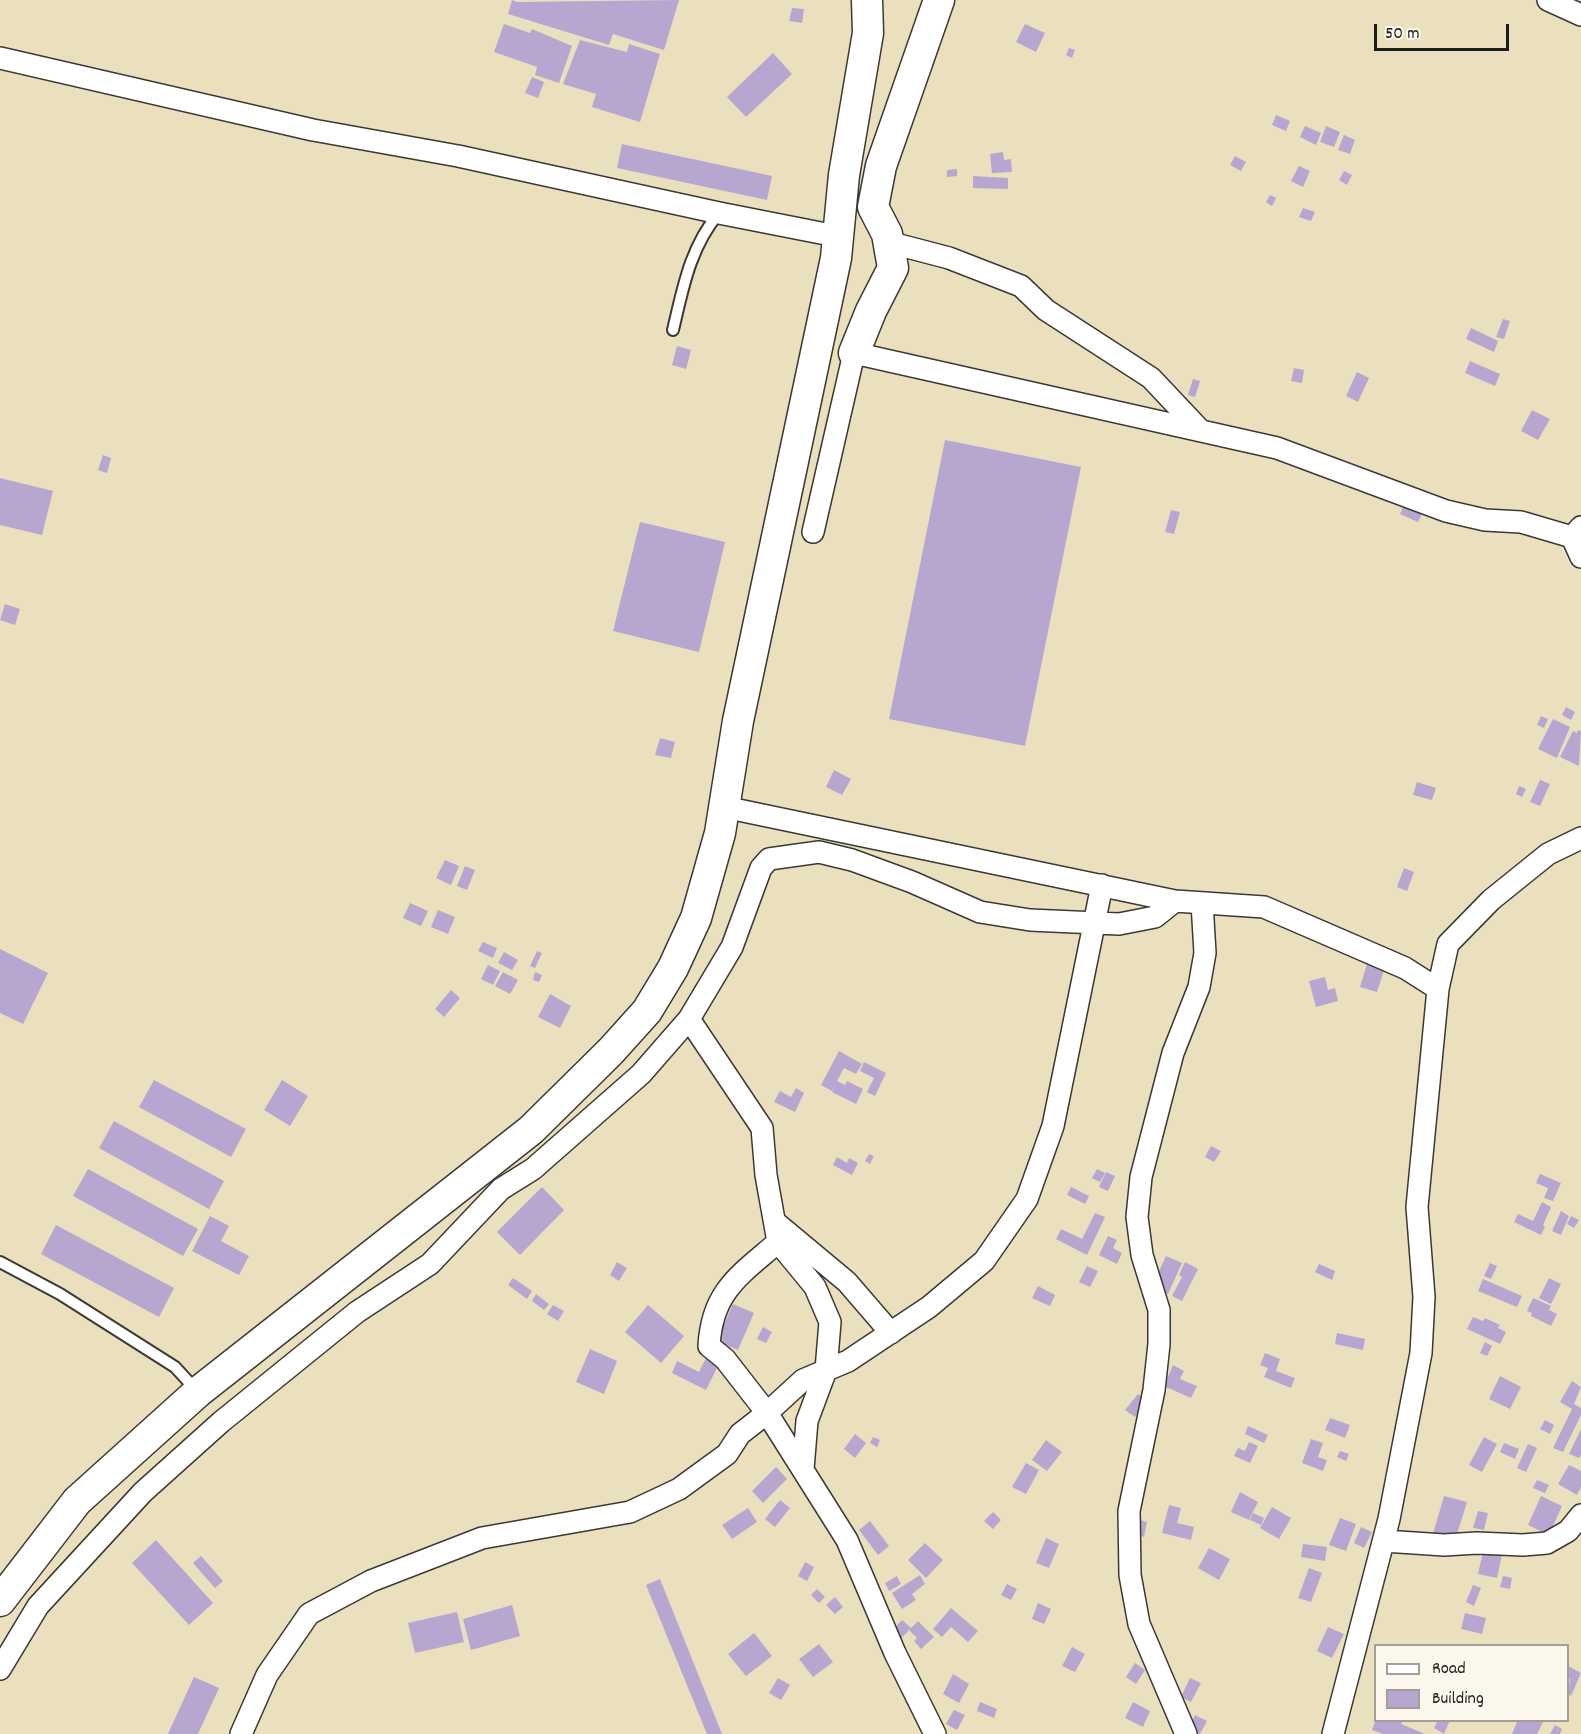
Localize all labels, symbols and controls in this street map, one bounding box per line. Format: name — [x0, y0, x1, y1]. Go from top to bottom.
scale bar — [1377, 12, 1512, 50]
text: 50 m — [1385, 22, 1420, 47]
legend — [1374, 1644, 1569, 1722]
text: Road — [1432, 1657, 1466, 1682]
text: Building — [1432, 1687, 1484, 1712]

